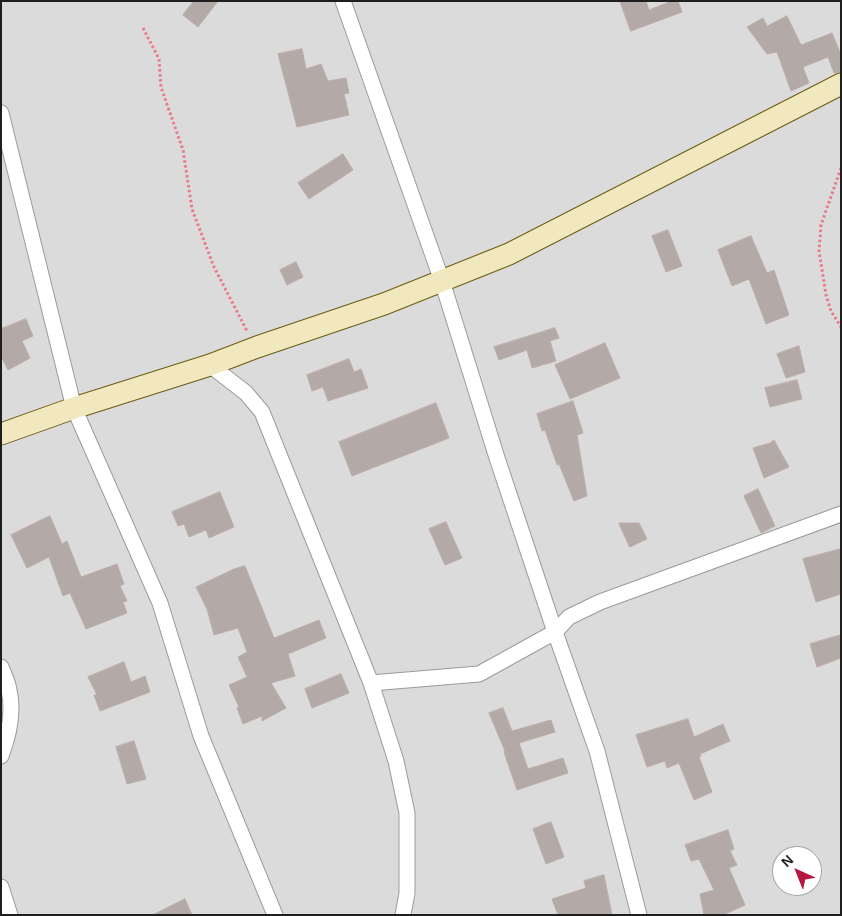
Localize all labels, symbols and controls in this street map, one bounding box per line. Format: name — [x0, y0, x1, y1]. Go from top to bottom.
north arrow — [772, 846, 822, 896]
text: N — [778, 852, 796, 870]

